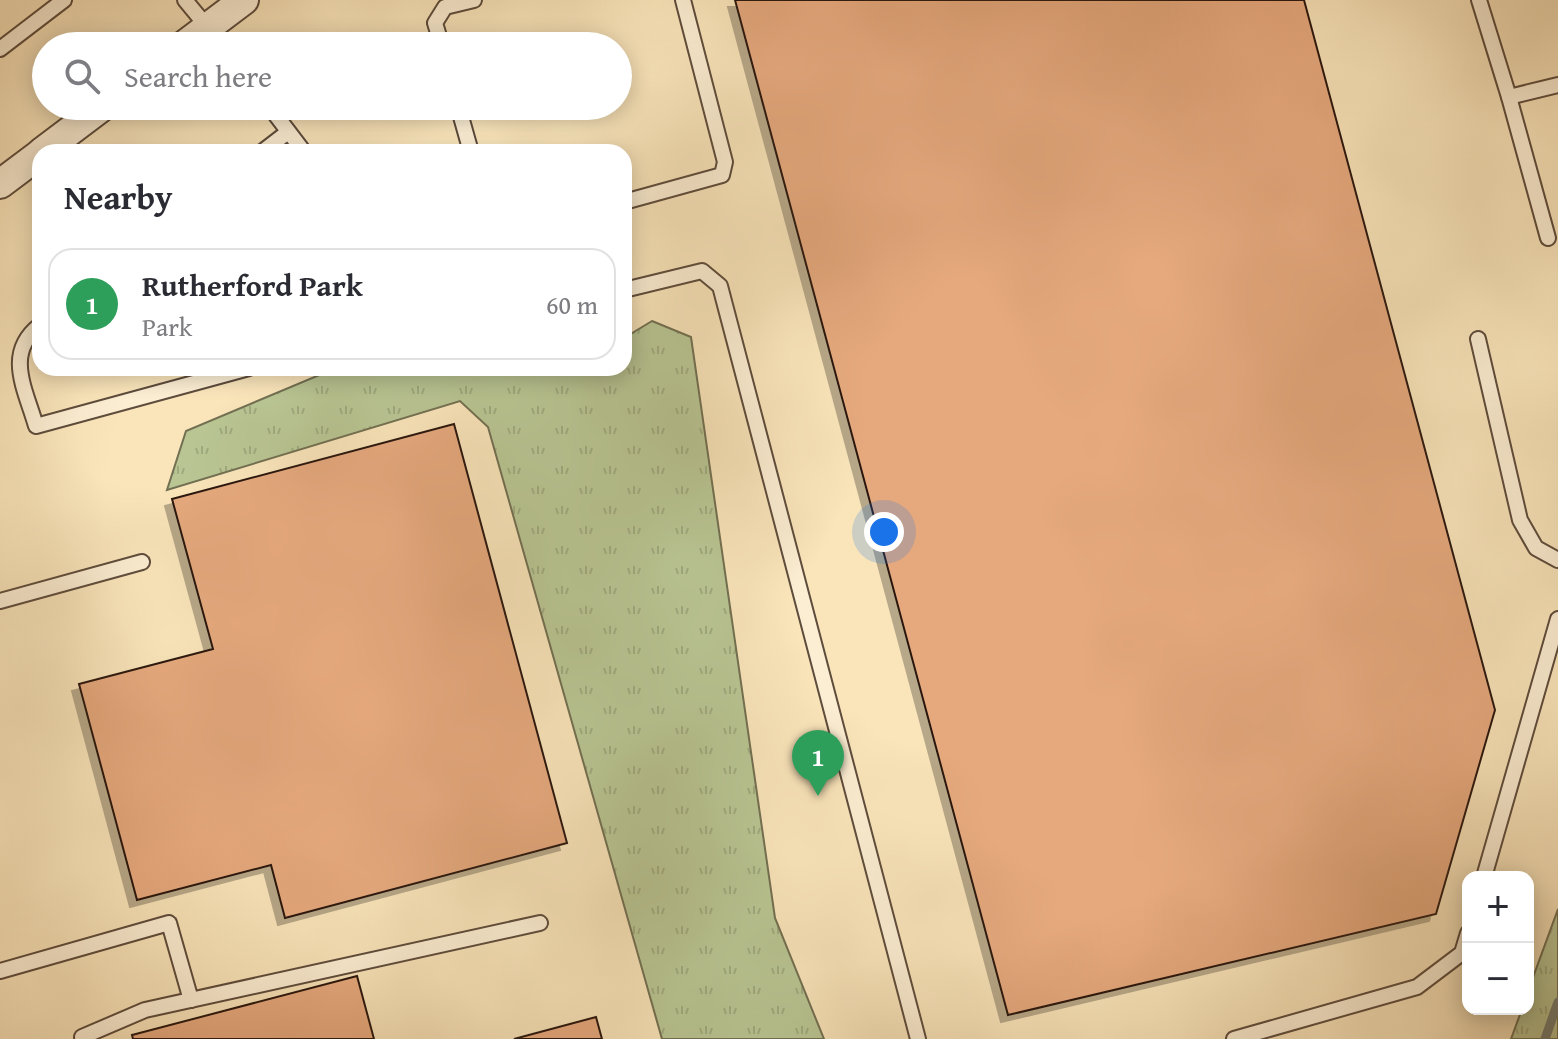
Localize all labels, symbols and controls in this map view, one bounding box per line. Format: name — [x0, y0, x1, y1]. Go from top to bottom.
search box — [32, 32, 632, 120]
icon: search — [60, 54, 104, 98]
text: Search here — [124, 54, 272, 98]
text: Nearby — [64, 172, 173, 221]
text: Rutherford Park — [142, 263, 363, 307]
text: 1 — [85, 285, 99, 324]
text: 60 m — [546, 285, 598, 324]
text: Park — [142, 307, 192, 346]
your location — [864, 512, 904, 552]
pin: 1 — [792, 730, 844, 796]
map controls — [1462, 871, 1534, 1015]
button: + — [1462, 871, 1534, 943]
button: − — [1462, 943, 1534, 1015]

